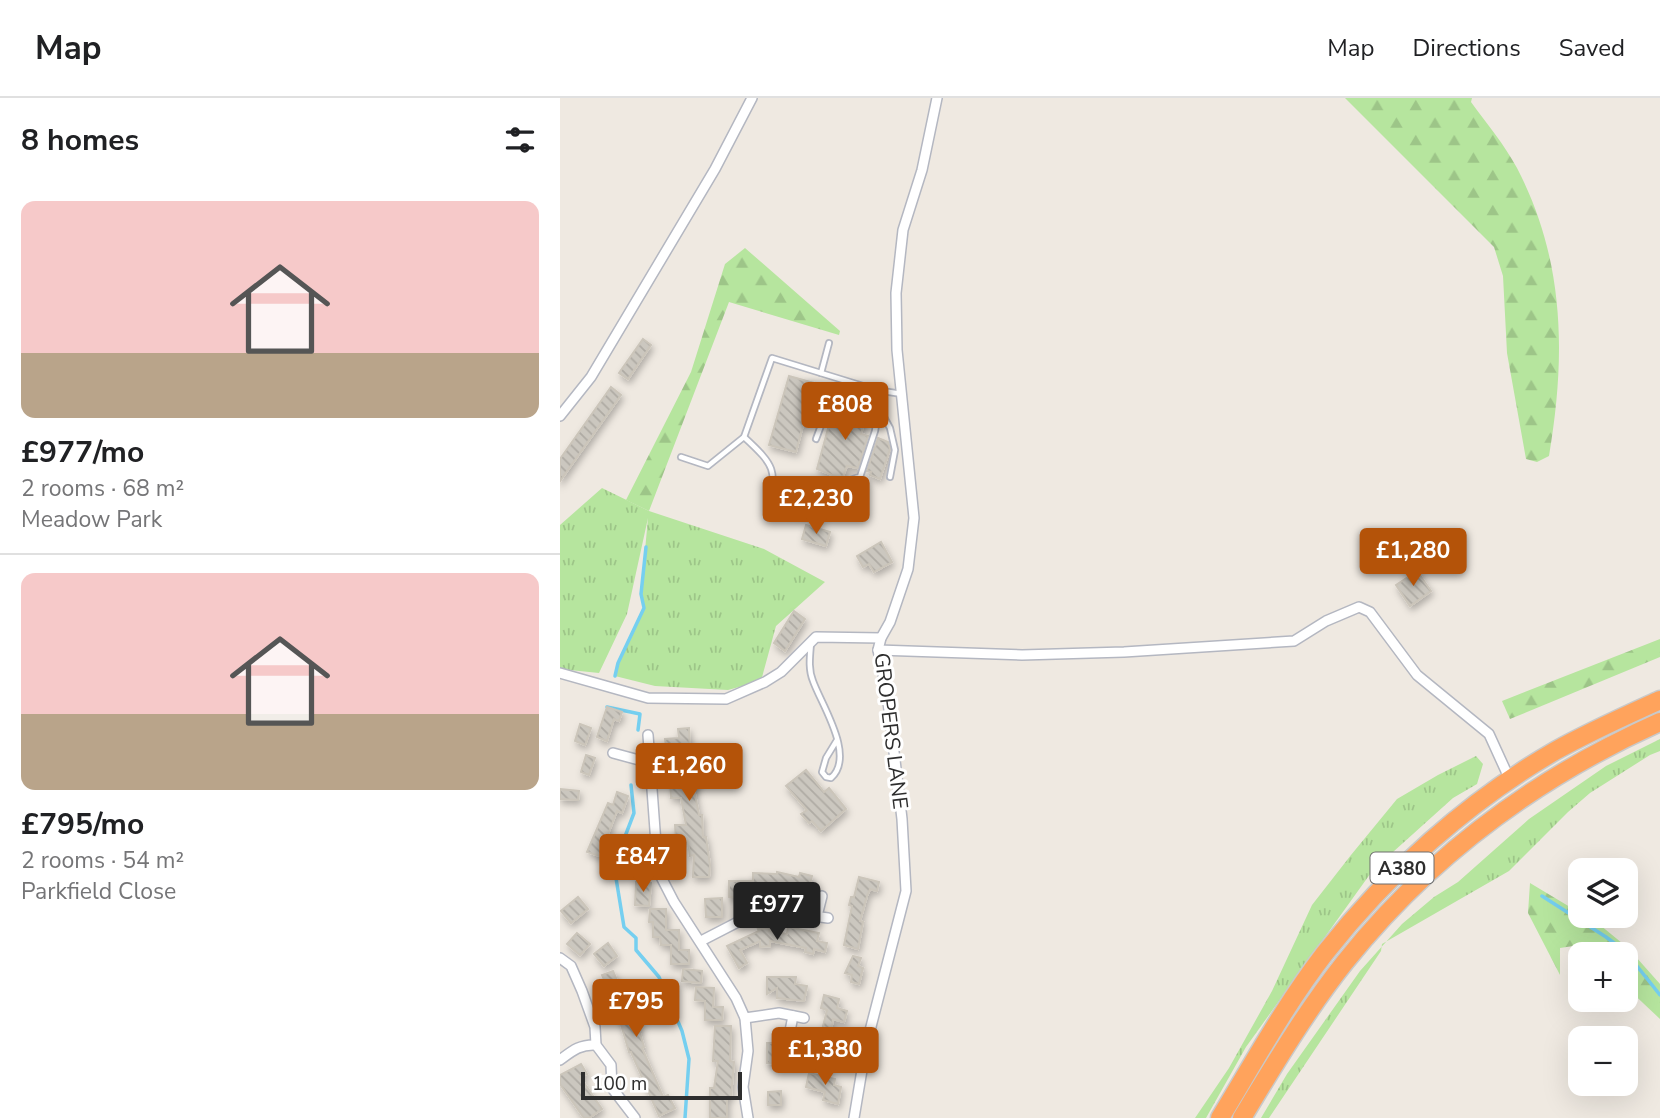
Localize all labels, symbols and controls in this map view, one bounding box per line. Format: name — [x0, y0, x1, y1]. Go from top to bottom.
text: Map — [35, 26, 102, 71]
text: Map — [1327, 32, 1374, 64]
text: Directions — [1412, 32, 1521, 64]
text: Saved — [1559, 32, 1625, 64]
text: 8 homes — [21, 120, 139, 161]
icon: filters — [501, 121, 539, 159]
icon: home — [217, 246, 343, 372]
pin: £808 — [804, 382, 886, 442]
text: £808 — [817, 389, 873, 420]
text: £977/mo — [21, 432, 144, 473]
text: 2 rooms · 68 m² — [21, 473, 184, 504]
pin: £2,230 — [759, 476, 873, 536]
text: £2,230 — [779, 483, 853, 514]
text: Meadow Park — [21, 504, 162, 535]
pin: £1,280 — [1356, 528, 1470, 588]
text: £1,280 — [1376, 535, 1450, 566]
icon: home — [217, 618, 343, 744]
street label: GROPERS LANE — [868, 651, 914, 811]
pin: £1,260 — [632, 744, 746, 803]
text: £1,260 — [652, 750, 726, 781]
text: £795/mo — [21, 804, 144, 845]
pin: £847 — [602, 834, 684, 894]
text: £847 — [615, 841, 671, 872]
text: 2 rooms · 54 m² — [21, 845, 184, 876]
road number: A380 — [1370, 852, 1434, 884]
map controls — [1568, 858, 1638, 1096]
button: layers — [1568, 858, 1638, 928]
text: Parkfield Close — [21, 876, 176, 907]
pin: £977 — [736, 882, 818, 942]
text: £977 — [749, 889, 805, 920]
button: + — [1568, 942, 1638, 1012]
pin: £795 — [595, 979, 677, 1039]
text: £795 — [608, 986, 664, 1017]
button: − — [1568, 1026, 1638, 1096]
pin: £1,380 — [768, 1028, 882, 1087]
text: £1,380 — [788, 1034, 862, 1065]
scale bar — [581, 1069, 742, 1101]
text: 100 m — [592, 1071, 647, 1097]

